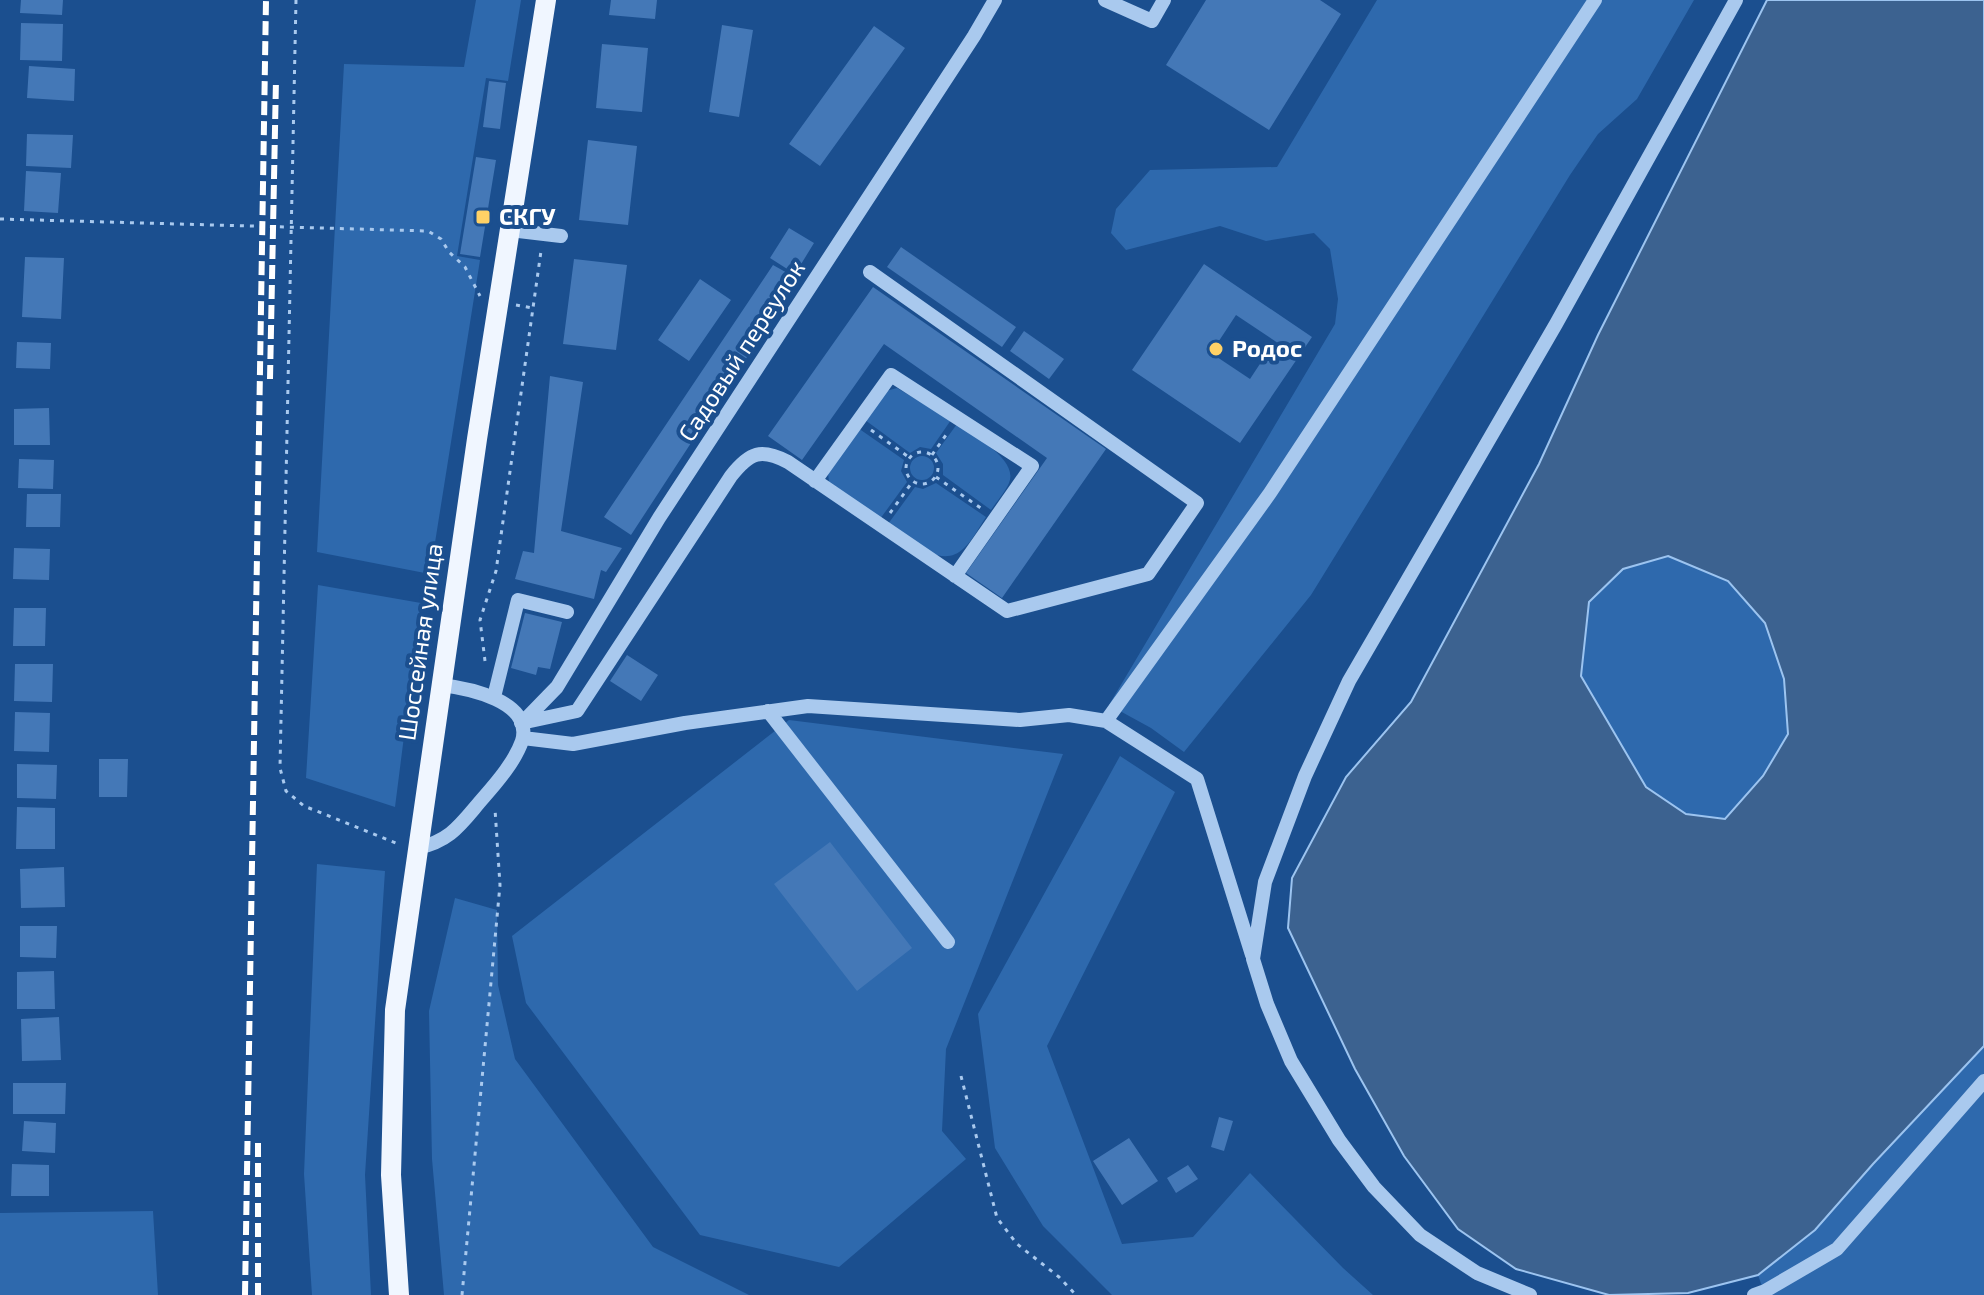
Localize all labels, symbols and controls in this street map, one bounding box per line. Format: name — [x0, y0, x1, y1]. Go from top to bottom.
place label: СКГУ — [499, 201, 556, 230]
marker: СКГУ — [474, 208, 492, 226]
street label: Садовый переулок — [671, 254, 811, 447]
place label: Родос — [1232, 333, 1302, 362]
marker: Родос — [1207, 340, 1225, 358]
street label: Шоссейная улица — [391, 541, 449, 742]

